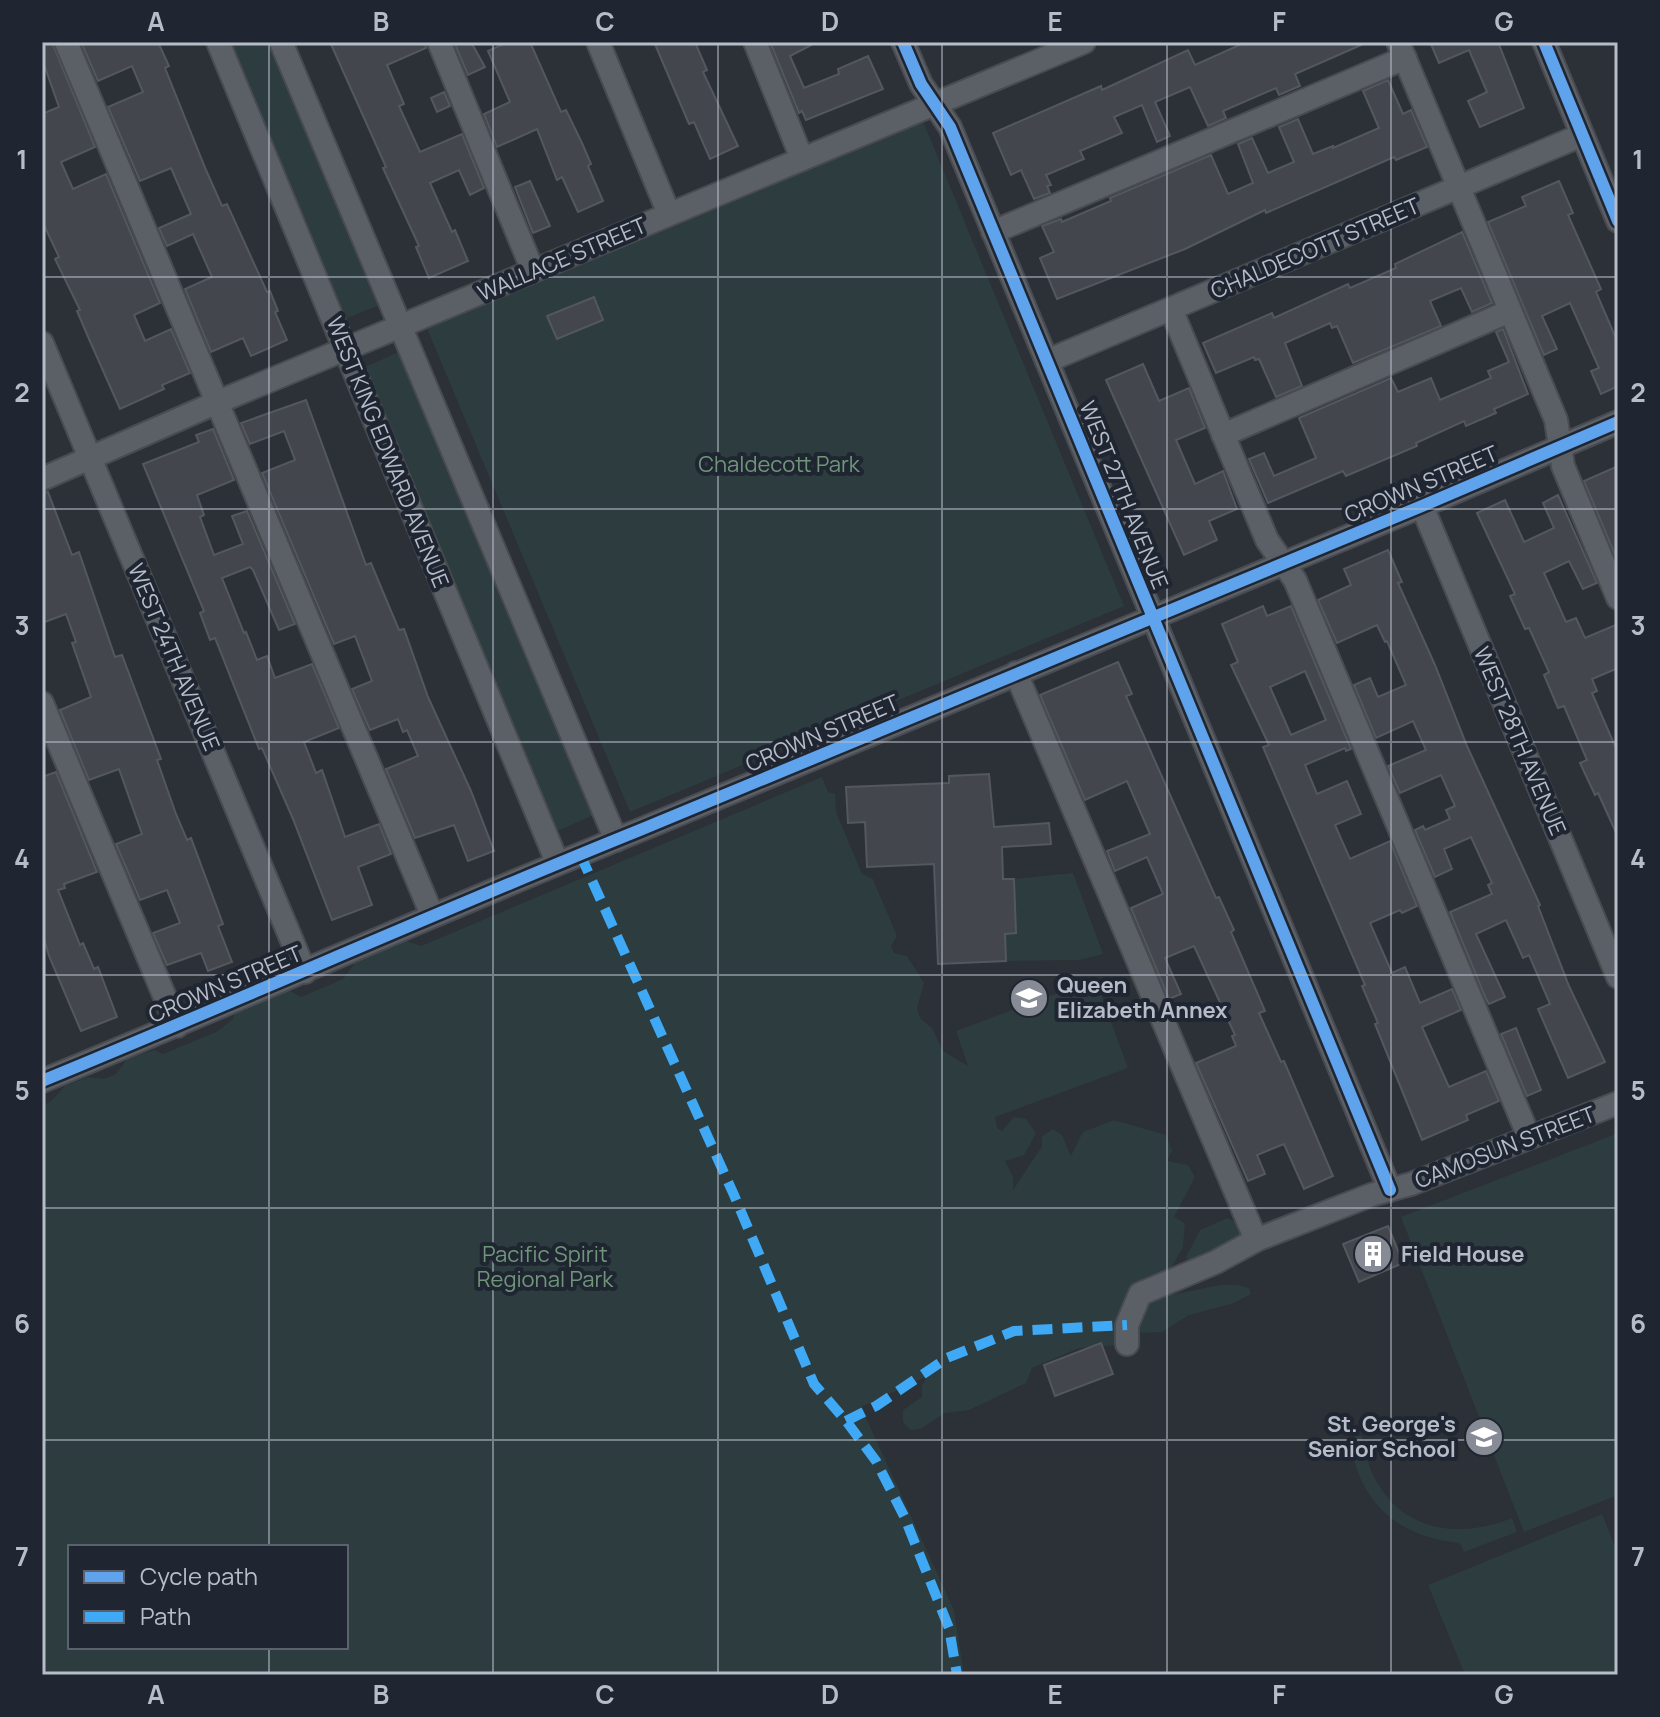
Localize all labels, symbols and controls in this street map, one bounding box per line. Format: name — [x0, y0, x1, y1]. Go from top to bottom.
text: A — [147, 3, 165, 39]
text: B — [373, 3, 389, 39]
text: C — [595, 3, 615, 39]
text: D — [821, 3, 839, 39]
text: E — [1047, 3, 1063, 39]
text: F — [1272, 3, 1286, 39]
text: G — [1494, 3, 1514, 39]
text: 1 — [16, 141, 28, 177]
text: 1 — [1632, 141, 1644, 177]
street label: CHALDECOTT STREET — [1206, 190, 1424, 306]
street label: WALLACE STREET — [473, 210, 651, 308]
street label: WEST KING EDWARD AVENUE — [320, 312, 456, 592]
text: 2 — [14, 374, 30, 410]
text: 2 — [1630, 374, 1646, 410]
street label: WEST 27TH AVENUE — [1073, 396, 1175, 594]
street label: CROWN STREET — [1340, 438, 1502, 530]
park label: Chaldecott Park — [698, 449, 861, 479]
street label: WEST 24TH AVENUE — [121, 559, 227, 755]
text: 3 — [14, 607, 30, 643]
text: 3 — [1630, 607, 1646, 643]
street label: WEST 28TH AVENUE — [1467, 642, 1573, 840]
street label: CROWN STREET — [741, 687, 903, 779]
text: 4 — [14, 840, 30, 876]
text: 4 — [1630, 840, 1646, 876]
street label: CROWN STREET — [144, 938, 306, 1030]
place label: Queen Elizabeth Annex — [1057, 970, 1228, 1025]
school or university icon: Queen Elizabeth Annex — [1008, 977, 1050, 1019]
text: 5 — [14, 1072, 30, 1108]
text: 5 — [1630, 1072, 1646, 1108]
street label: CAMOSUN STREET — [1411, 1099, 1599, 1195]
building icon: Field House — [1352, 1233, 1394, 1275]
park label: Pacific Spirit Regional Park — [477, 1239, 614, 1294]
place label: Field House — [1401, 1239, 1524, 1269]
text: 6 — [14, 1305, 30, 1341]
text: 6 — [1630, 1305, 1646, 1341]
place label: St. George's Senior School — [1308, 1409, 1456, 1464]
school or university icon: St. George's Senior School — [1463, 1416, 1505, 1458]
text: 7 — [15, 1538, 29, 1574]
text: 7 — [1631, 1538, 1645, 1574]
legend — [68, 1545, 348, 1649]
text: Cycle path — [140, 1559, 258, 1592]
text: Path — [140, 1599, 191, 1632]
text: A — [147, 1676, 165, 1712]
text: B — [373, 1676, 389, 1712]
text: C — [595, 1676, 615, 1712]
text: D — [821, 1676, 839, 1712]
text: E — [1047, 1676, 1063, 1712]
text: F — [1272, 1676, 1286, 1712]
text: G — [1494, 1676, 1514, 1712]

